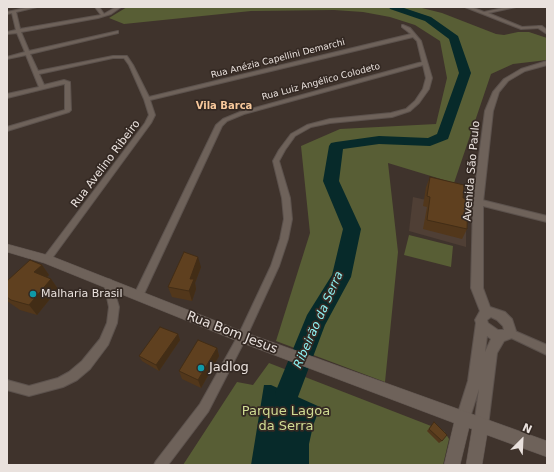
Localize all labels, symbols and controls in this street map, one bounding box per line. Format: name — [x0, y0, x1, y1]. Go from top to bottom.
street label: Rua Anézia Capellini Demarchi — [210, 37, 346, 81]
street label: Rua Luiz Angélico Colodeto — [261, 61, 381, 103]
district label: Vila Barca — [196, 100, 252, 112]
street label: Rua Avelino Ribeiro — [69, 118, 143, 210]
street label: Avenida São Paulo — [461, 120, 483, 222]
water label: Ribeirão da Serra — [291, 269, 347, 371]
place label: Malharia Brasil — [41, 287, 122, 301]
marker: Malharia Brasil — [28, 289, 38, 299]
street label: Rua Bom Jesus — [184, 309, 280, 357]
place label: Jadlog — [209, 360, 249, 376]
marker: Jadlog — [196, 363, 206, 373]
park label: Parque Lagoa da Serra — [242, 404, 330, 435]
north arrow — [502, 420, 542, 460]
text: N — [520, 421, 534, 436]

